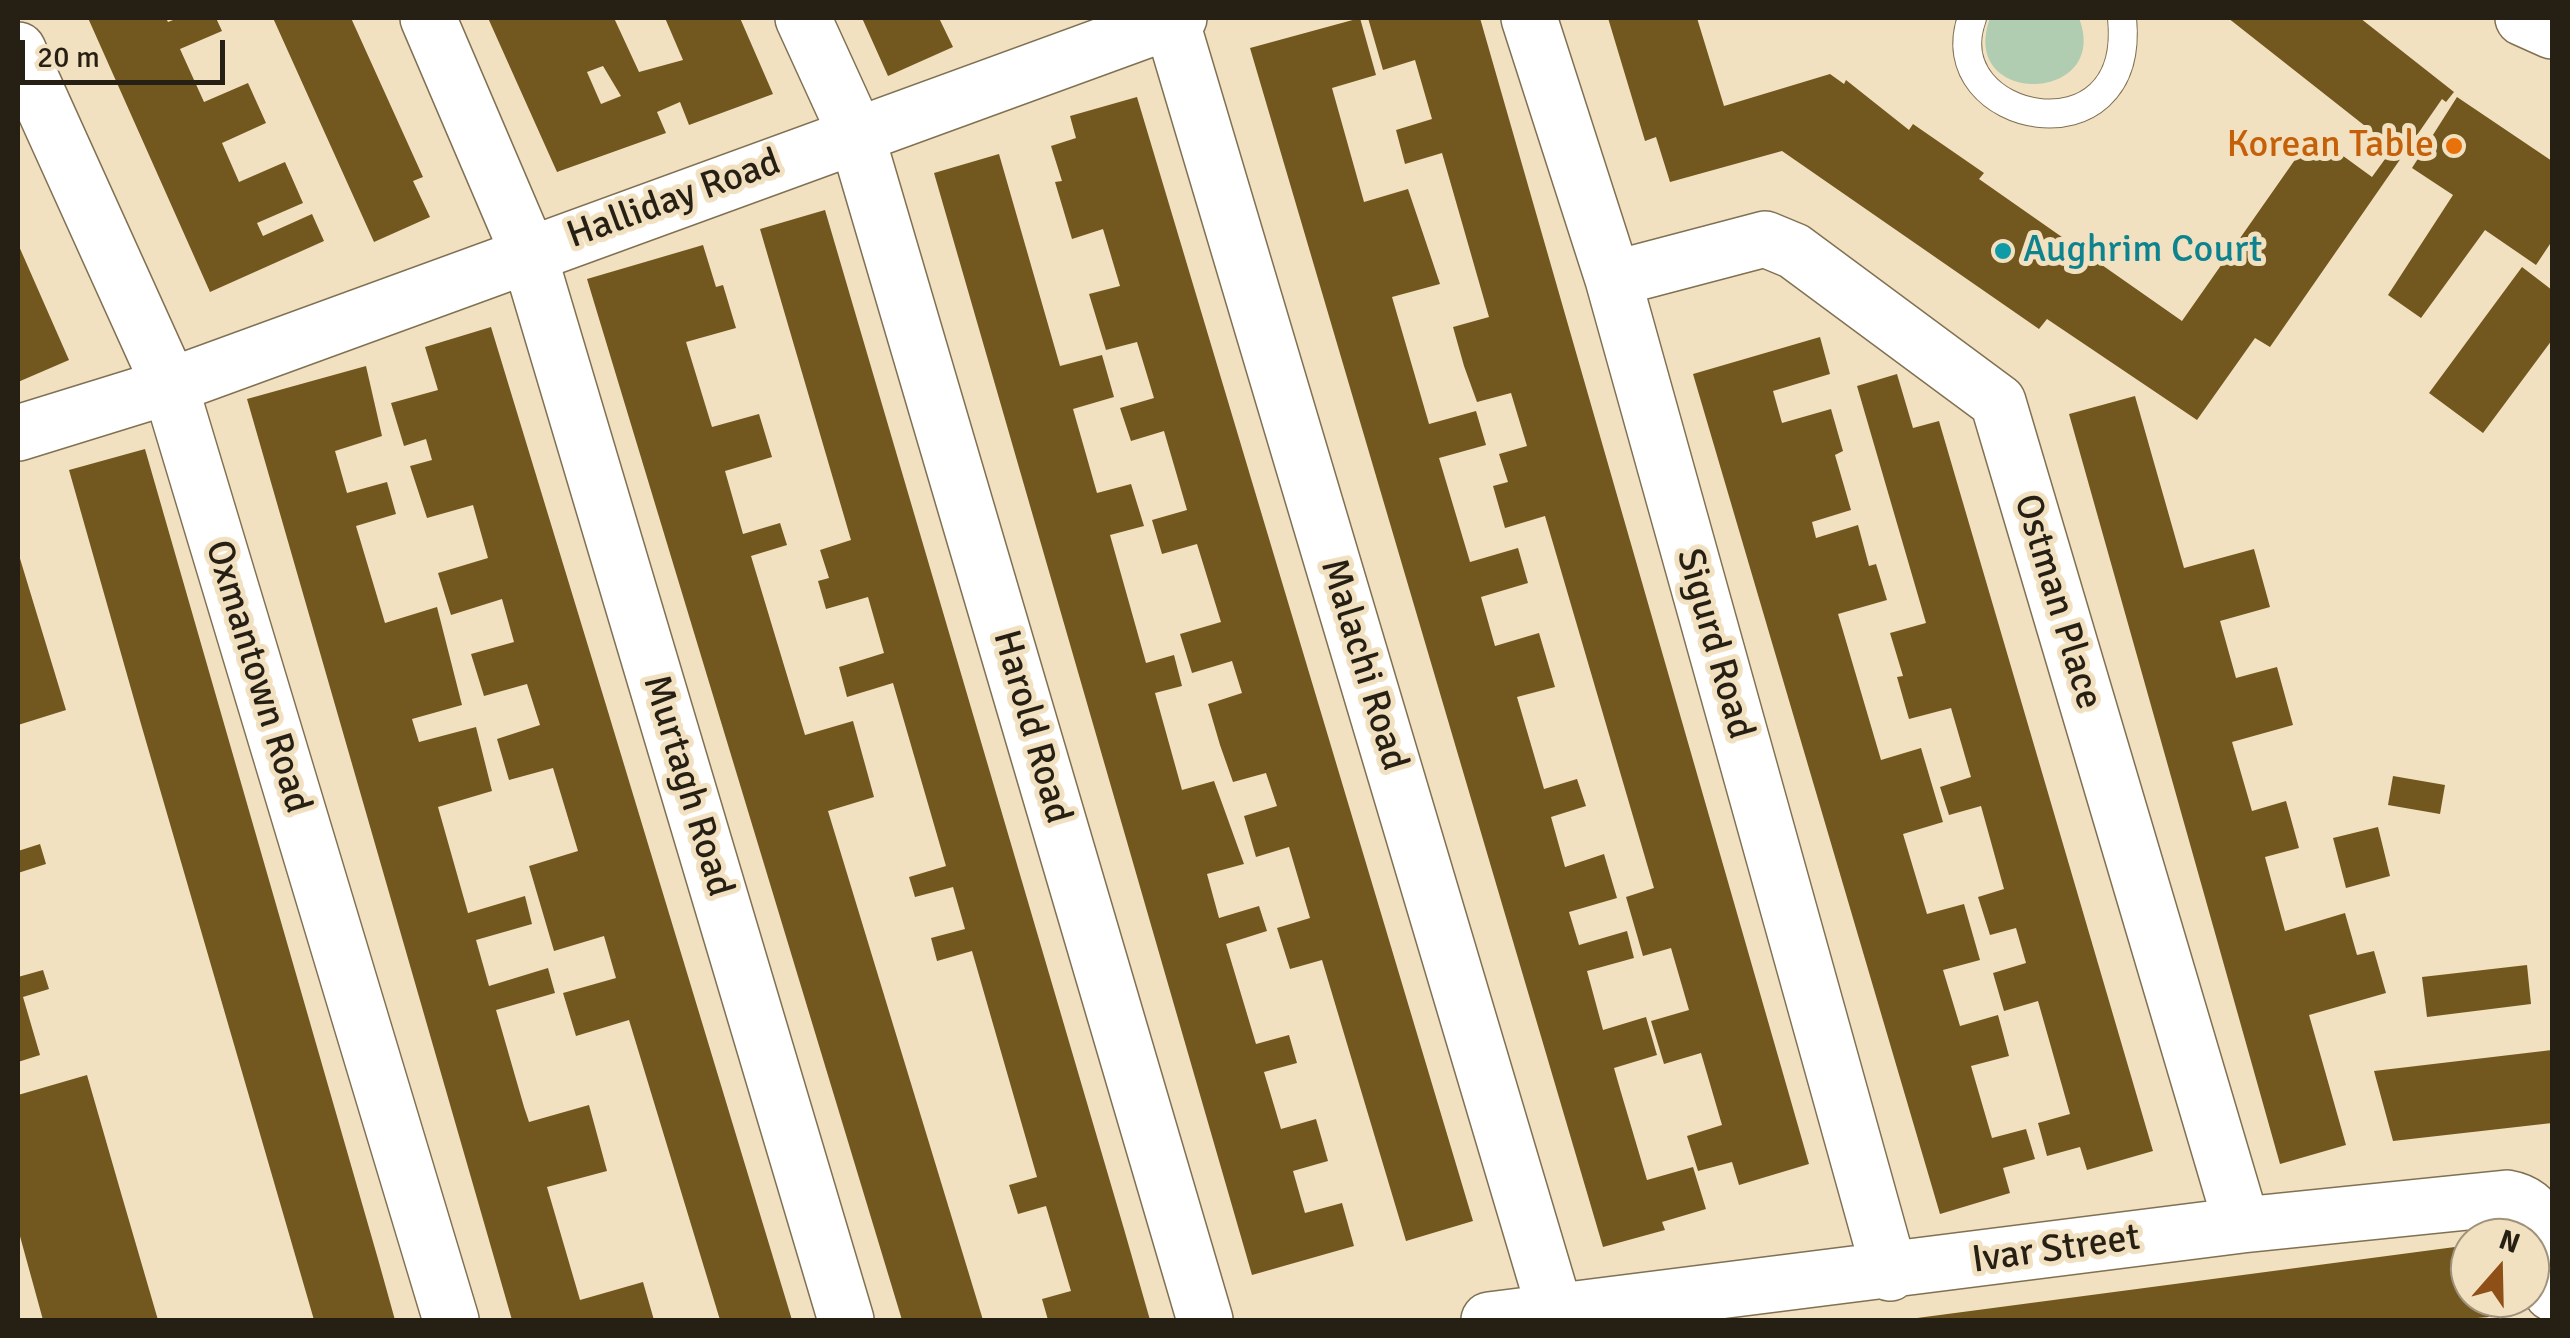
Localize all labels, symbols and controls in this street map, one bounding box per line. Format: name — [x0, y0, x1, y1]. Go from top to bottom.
scale bar — [25, 20, 230, 82]
text: 20 m — [37, 39, 100, 76]
place label: Korean Table — [2227, 123, 2434, 169]
marker: Korean Table — [2443, 135, 2465, 157]
street label: Halliday Road — [561, 140, 787, 260]
place label: Aughrim Court — [2023, 228, 2262, 274]
marker: Aughrim Court — [1992, 240, 2014, 262]
street label: Ostman Place — [2003, 489, 2111, 715]
street label: Oxmantown Road — [194, 535, 320, 819]
street label: Sigurd Road — [1665, 544, 1763, 744]
street label: Malachi Road — [1309, 554, 1417, 776]
street label: Harold Road — [982, 625, 1080, 829]
street label: Murtagh Road — [632, 670, 742, 902]
street label: Ivar Street — [1969, 1216, 2143, 1284]
north arrow — [2450, 1218, 2550, 1318]
text: N — [2495, 1222, 2525, 1261]

